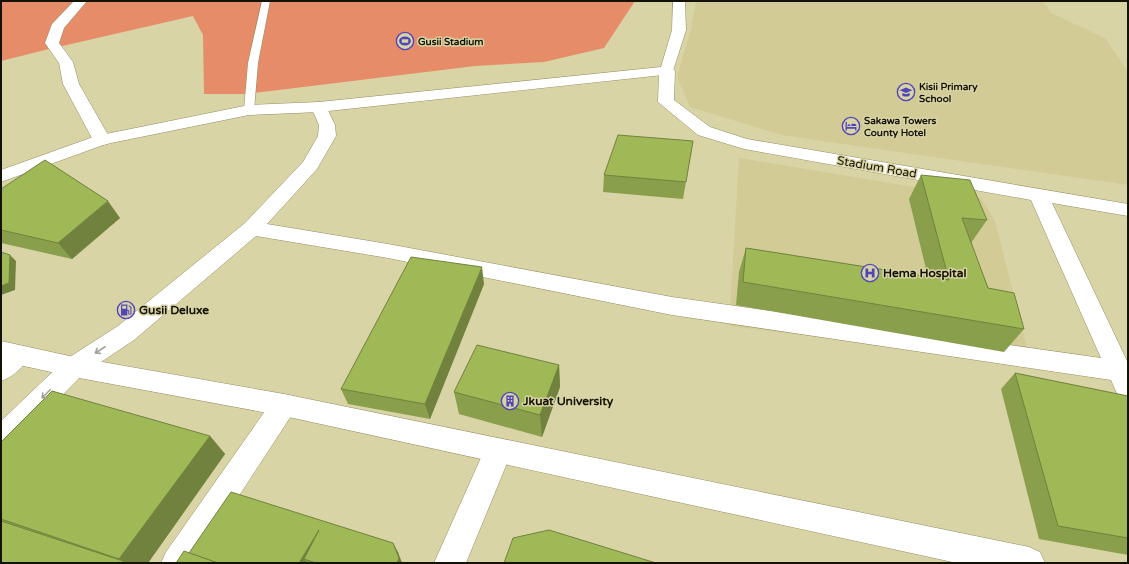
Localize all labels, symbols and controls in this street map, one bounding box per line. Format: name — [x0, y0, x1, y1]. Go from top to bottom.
sports icon: Gusii Stadium — [395, 31, 415, 51]
place label: Gusii Stadium — [418, 36, 484, 48]
place label: Kisii Primary School — [919, 81, 978, 105]
school or university icon: Kisii Primary School — [896, 82, 916, 102]
place label: Sakawa Towers County Hotel — [864, 115, 937, 139]
hotel icon: Sakawa Towers County Hotel — [841, 116, 861, 136]
street label: Stadium Road — [836, 153, 918, 181]
hospital icon: Hema Hospital — [860, 263, 880, 283]
place label: Hema Hospital — [883, 266, 966, 281]
fuel station icon: Gusii Deluxe — [116, 300, 136, 320]
place label: Gusii Deluxe — [139, 303, 209, 317]
one-way arrow — [94, 346, 106, 354]
one-way arrow — [41, 389, 51, 399]
building icon: Jkuat University — [500, 391, 520, 411]
place label: Jkuat University — [522, 394, 614, 409]

